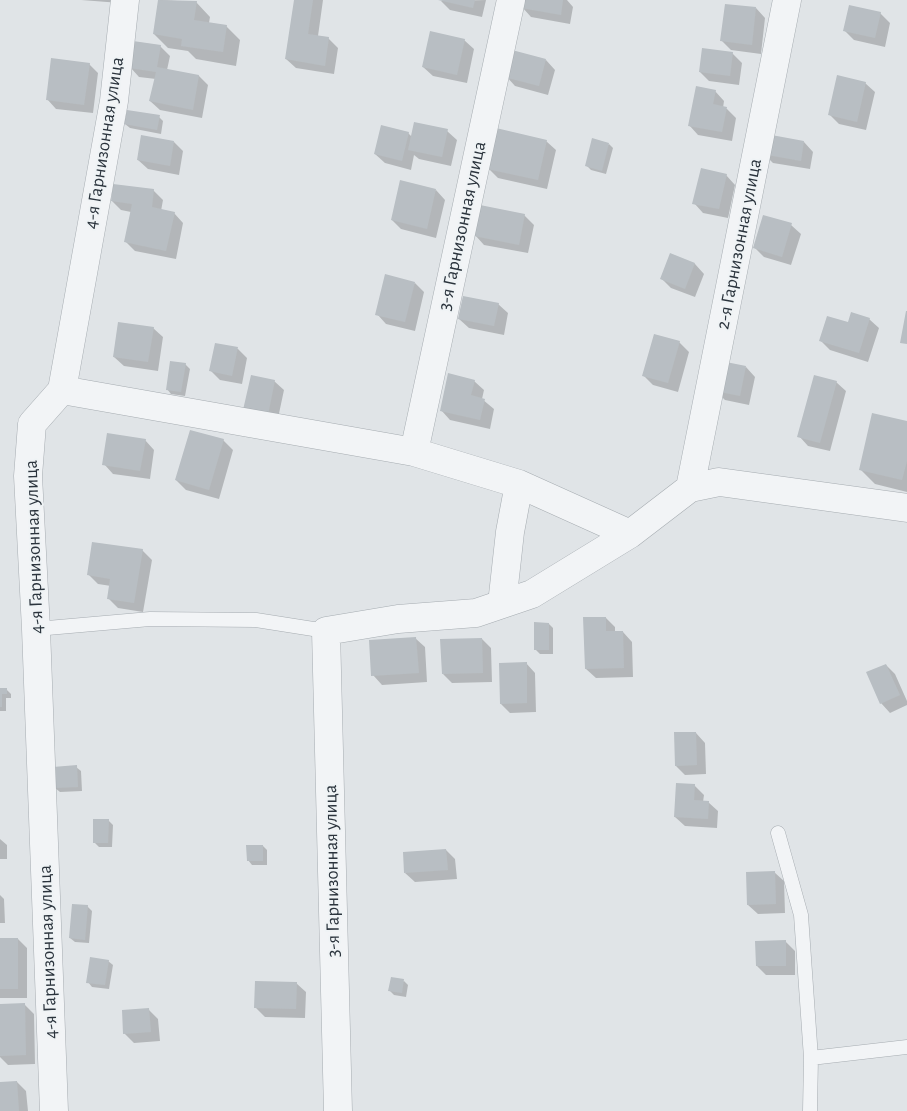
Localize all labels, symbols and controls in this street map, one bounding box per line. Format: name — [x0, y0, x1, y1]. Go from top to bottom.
street label: 4-я Гарнизонная улица — [79, 55, 129, 231]
street label: 3-я Гарнизонная улица — [433, 139, 491, 313]
street label: 2-я Гарнизонная улица — [711, 157, 767, 331]
street label: 4-я Гарнизонная улица — [20, 460, 48, 634]
street label: 3-я Гарнизонная улица — [319, 784, 345, 958]
street label: 4-я Гарнизонная улица — [34, 865, 62, 1039]

